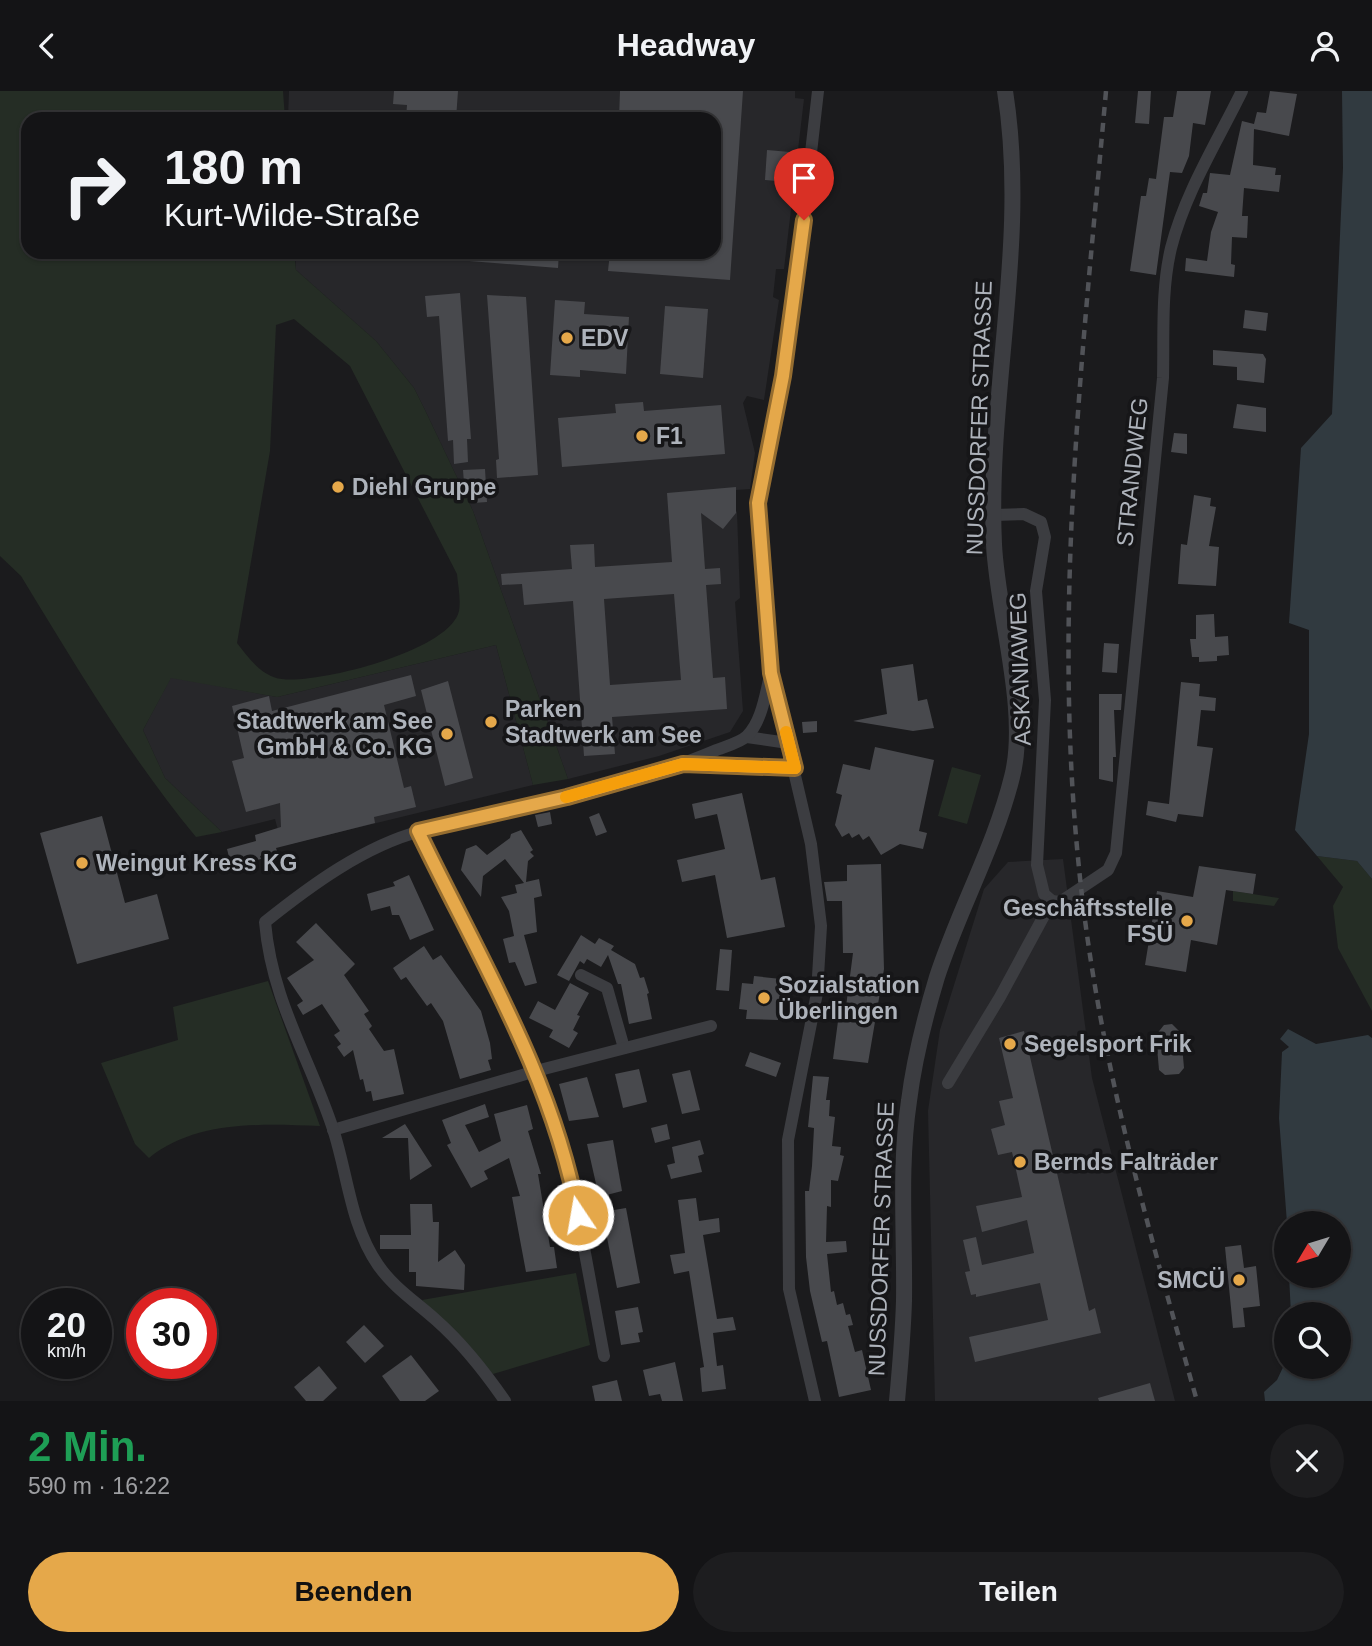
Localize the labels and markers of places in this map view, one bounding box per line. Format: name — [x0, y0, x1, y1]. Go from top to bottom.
pin — [774, 148, 834, 220]
place label: EDV — [581, 325, 629, 351]
marker: EDV — [559, 330, 575, 346]
place label: F1 — [656, 423, 683, 449]
marker: F1 — [634, 428, 650, 444]
place label: Diehl Gruppe — [352, 474, 496, 500]
marker: Diehl Gruppe — [330, 479, 346, 495]
place label: Parken Stadtwerk am See — [505, 696, 702, 748]
place label: Stadtwerk am See GmbH & Co. KG — [236, 708, 433, 760]
marker: Parken Stadtwerk am See — [483, 714, 499, 730]
marker: Stadtwerk am See GmbH & Co. KG — [439, 726, 455, 742]
place label: Weingut Kress KG — [96, 850, 298, 876]
marker: Weingut Kress KG — [74, 855, 90, 871]
place label: Geschäftsstelle FSÜ — [1003, 895, 1173, 947]
marker: Geschäftsstelle FSÜ — [1179, 913, 1195, 929]
place label: Sozialstation Überlingen — [778, 972, 920, 1024]
marker: Sozialstation Überlingen — [756, 990, 772, 1006]
place label: Segelsport Frik — [1024, 1031, 1192, 1057]
marker: Segelsport Frik — [1002, 1036, 1018, 1052]
place label: Bernds Falträder — [1034, 1149, 1218, 1175]
marker: Bernds Falträder — [1012, 1154, 1028, 1170]
place label: SMCÜ — [1157, 1267, 1225, 1293]
marker: SMCÜ — [1231, 1272, 1247, 1288]

